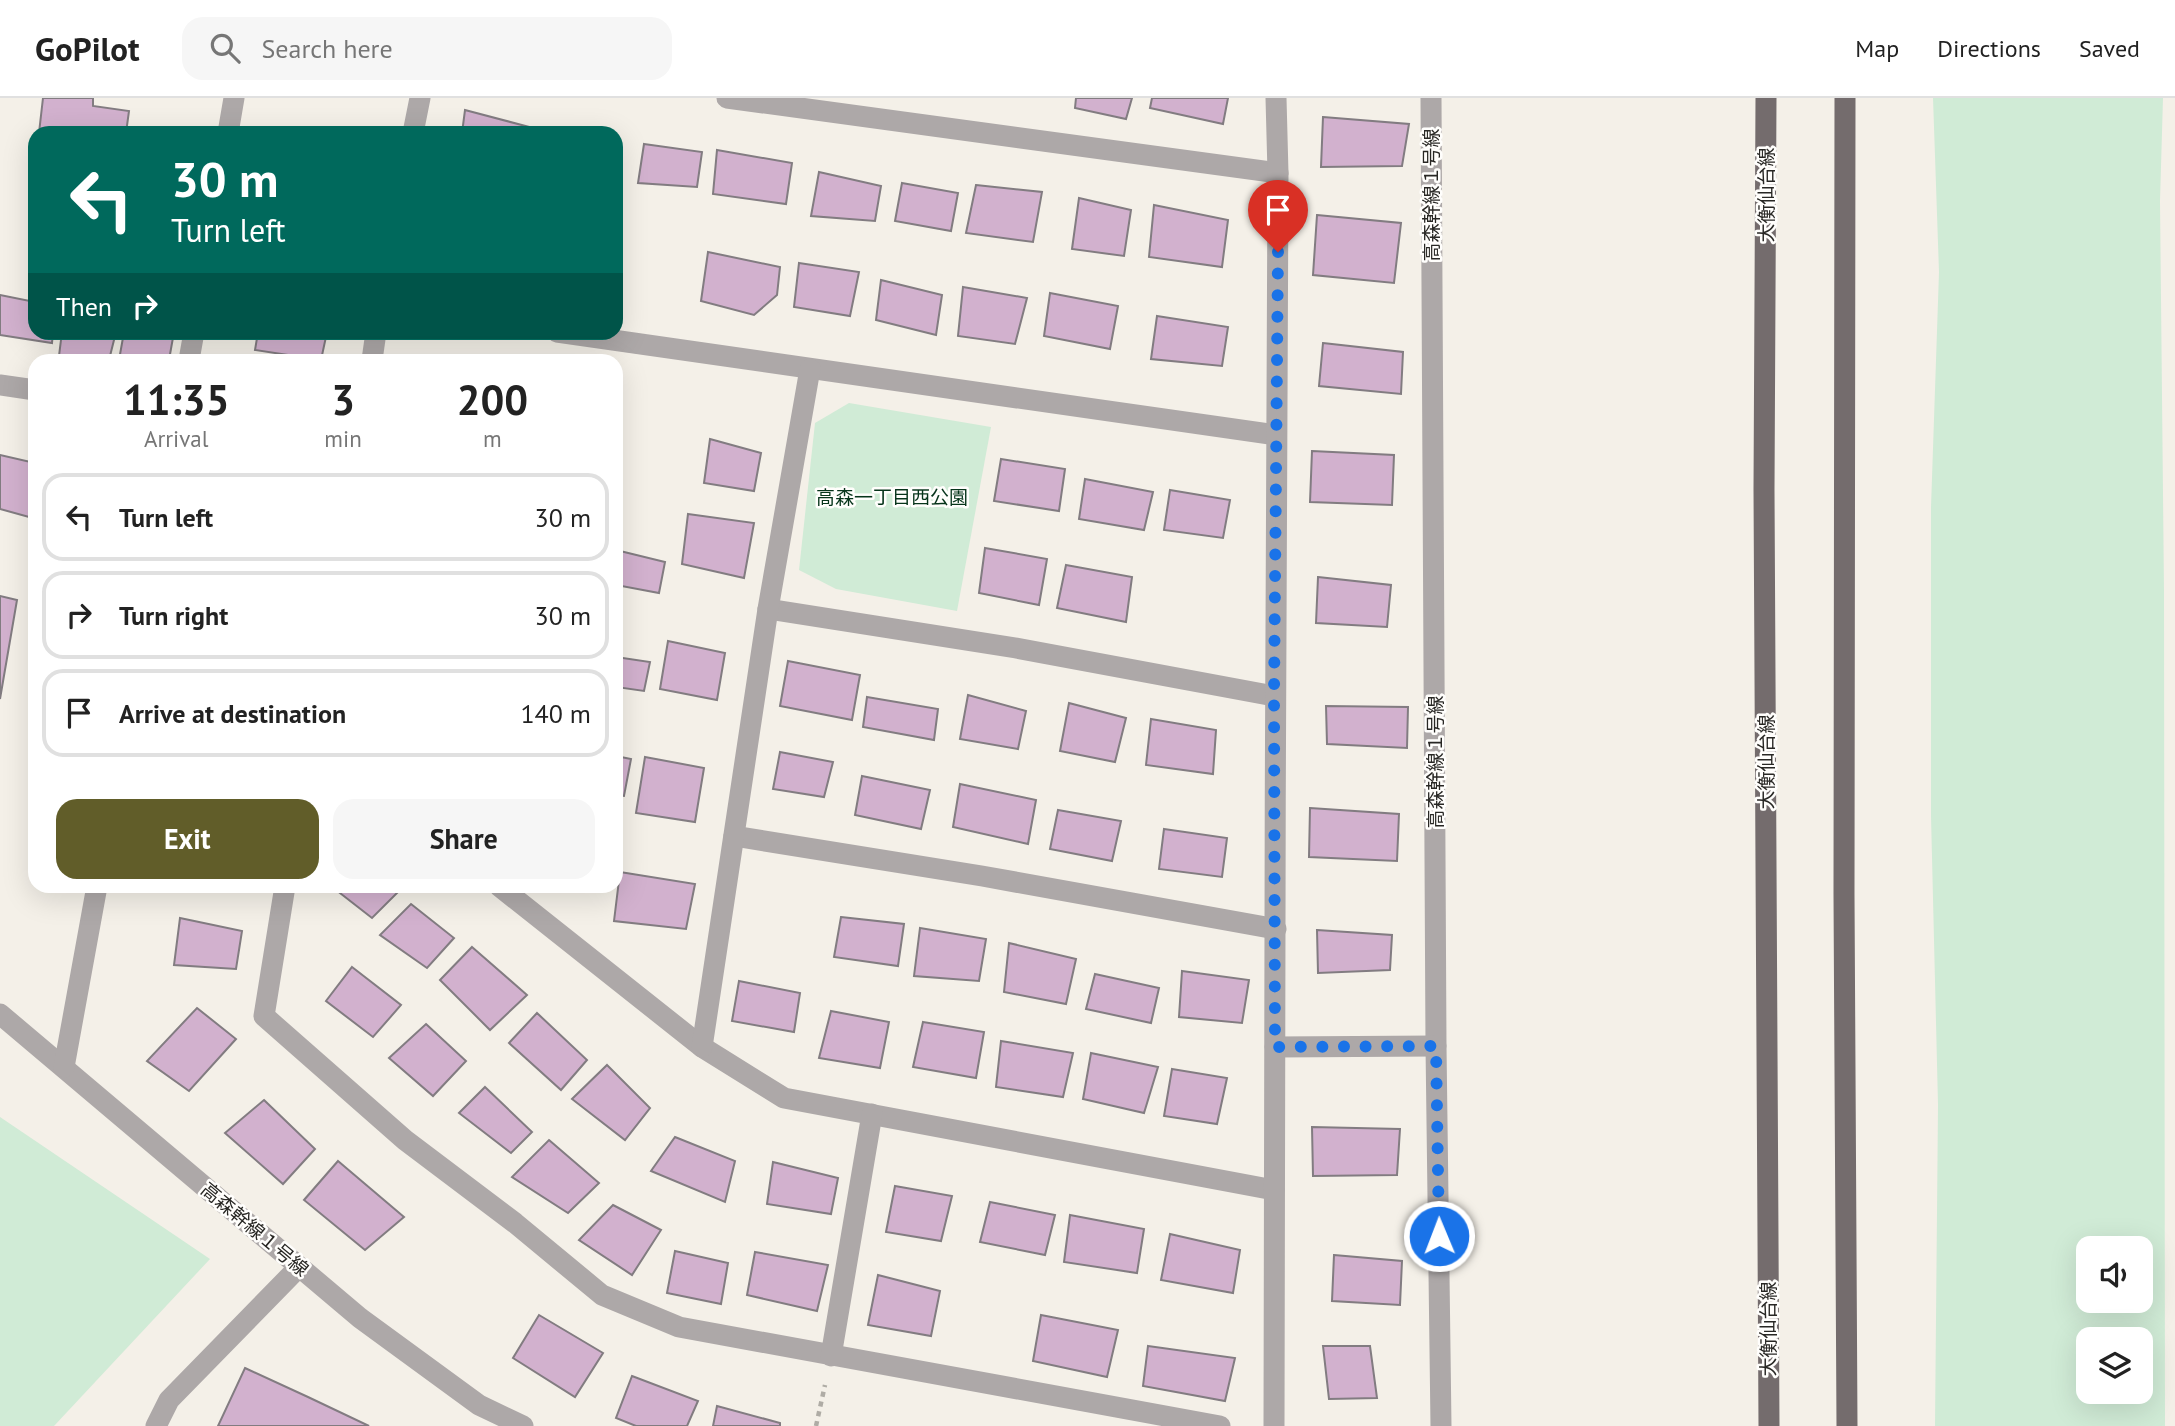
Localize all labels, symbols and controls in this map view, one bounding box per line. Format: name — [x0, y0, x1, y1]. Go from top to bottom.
search box — [182, 17, 672, 80]
text: GoPilot — [35, 27, 140, 70]
icon: search — [206, 29, 244, 67]
text: Search here — [262, 32, 393, 65]
text: Map — [1855, 33, 1899, 64]
text: Directions — [1937, 33, 2041, 64]
text: Saved — [2079, 33, 2140, 64]
street label: 高森幹線１号線 — [1419, 128, 1443, 262]
text: 30 m — [171, 147, 278, 211]
street label: 大衡仙台線 — [1754, 147, 1778, 243]
icon: left — [56, 154, 147, 245]
pin — [1248, 180, 1308, 252]
icon: arrive — [1259, 191, 1297, 229]
text: Turn left — [171, 209, 286, 251]
icon: right — [126, 287, 164, 325]
text: Then — [56, 290, 112, 323]
text: 11:35 — [123, 372, 229, 427]
text: 3 — [331, 372, 355, 427]
text: 200 — [457, 372, 528, 427]
text: Arrival — [144, 424, 208, 453]
text: min — [324, 424, 362, 453]
text: m — [483, 424, 502, 453]
park label: 高森一丁目西公園 — [816, 485, 968, 509]
icon: left — [60, 498, 98, 536]
text: Turn left — [119, 501, 213, 534]
text: 30 m — [535, 501, 591, 534]
icon: right — [60, 596, 98, 634]
text: Turn right — [119, 599, 228, 632]
text: 30 m — [535, 599, 591, 632]
icon: arrive — [60, 694, 98, 732]
street label: 高森幹線１号線 — [1423, 695, 1447, 829]
text: Arrive at destination — [119, 697, 346, 730]
text: 140 m — [520, 697, 591, 730]
street label: 大衡仙台線 — [1754, 714, 1778, 810]
button: Exit — [56, 799, 319, 879]
button: Share — [333, 799, 595, 879]
street label: 高森幹線１号線 — [196, 1177, 314, 1281]
position arrow — [1402, 1199, 1476, 1273]
map controls — [2076, 1236, 2153, 1404]
button: sound — [2076, 1236, 2153, 1313]
street label: 大衡仙台線 — [1756, 1281, 1780, 1377]
button: layers — [2076, 1327, 2153, 1404]

